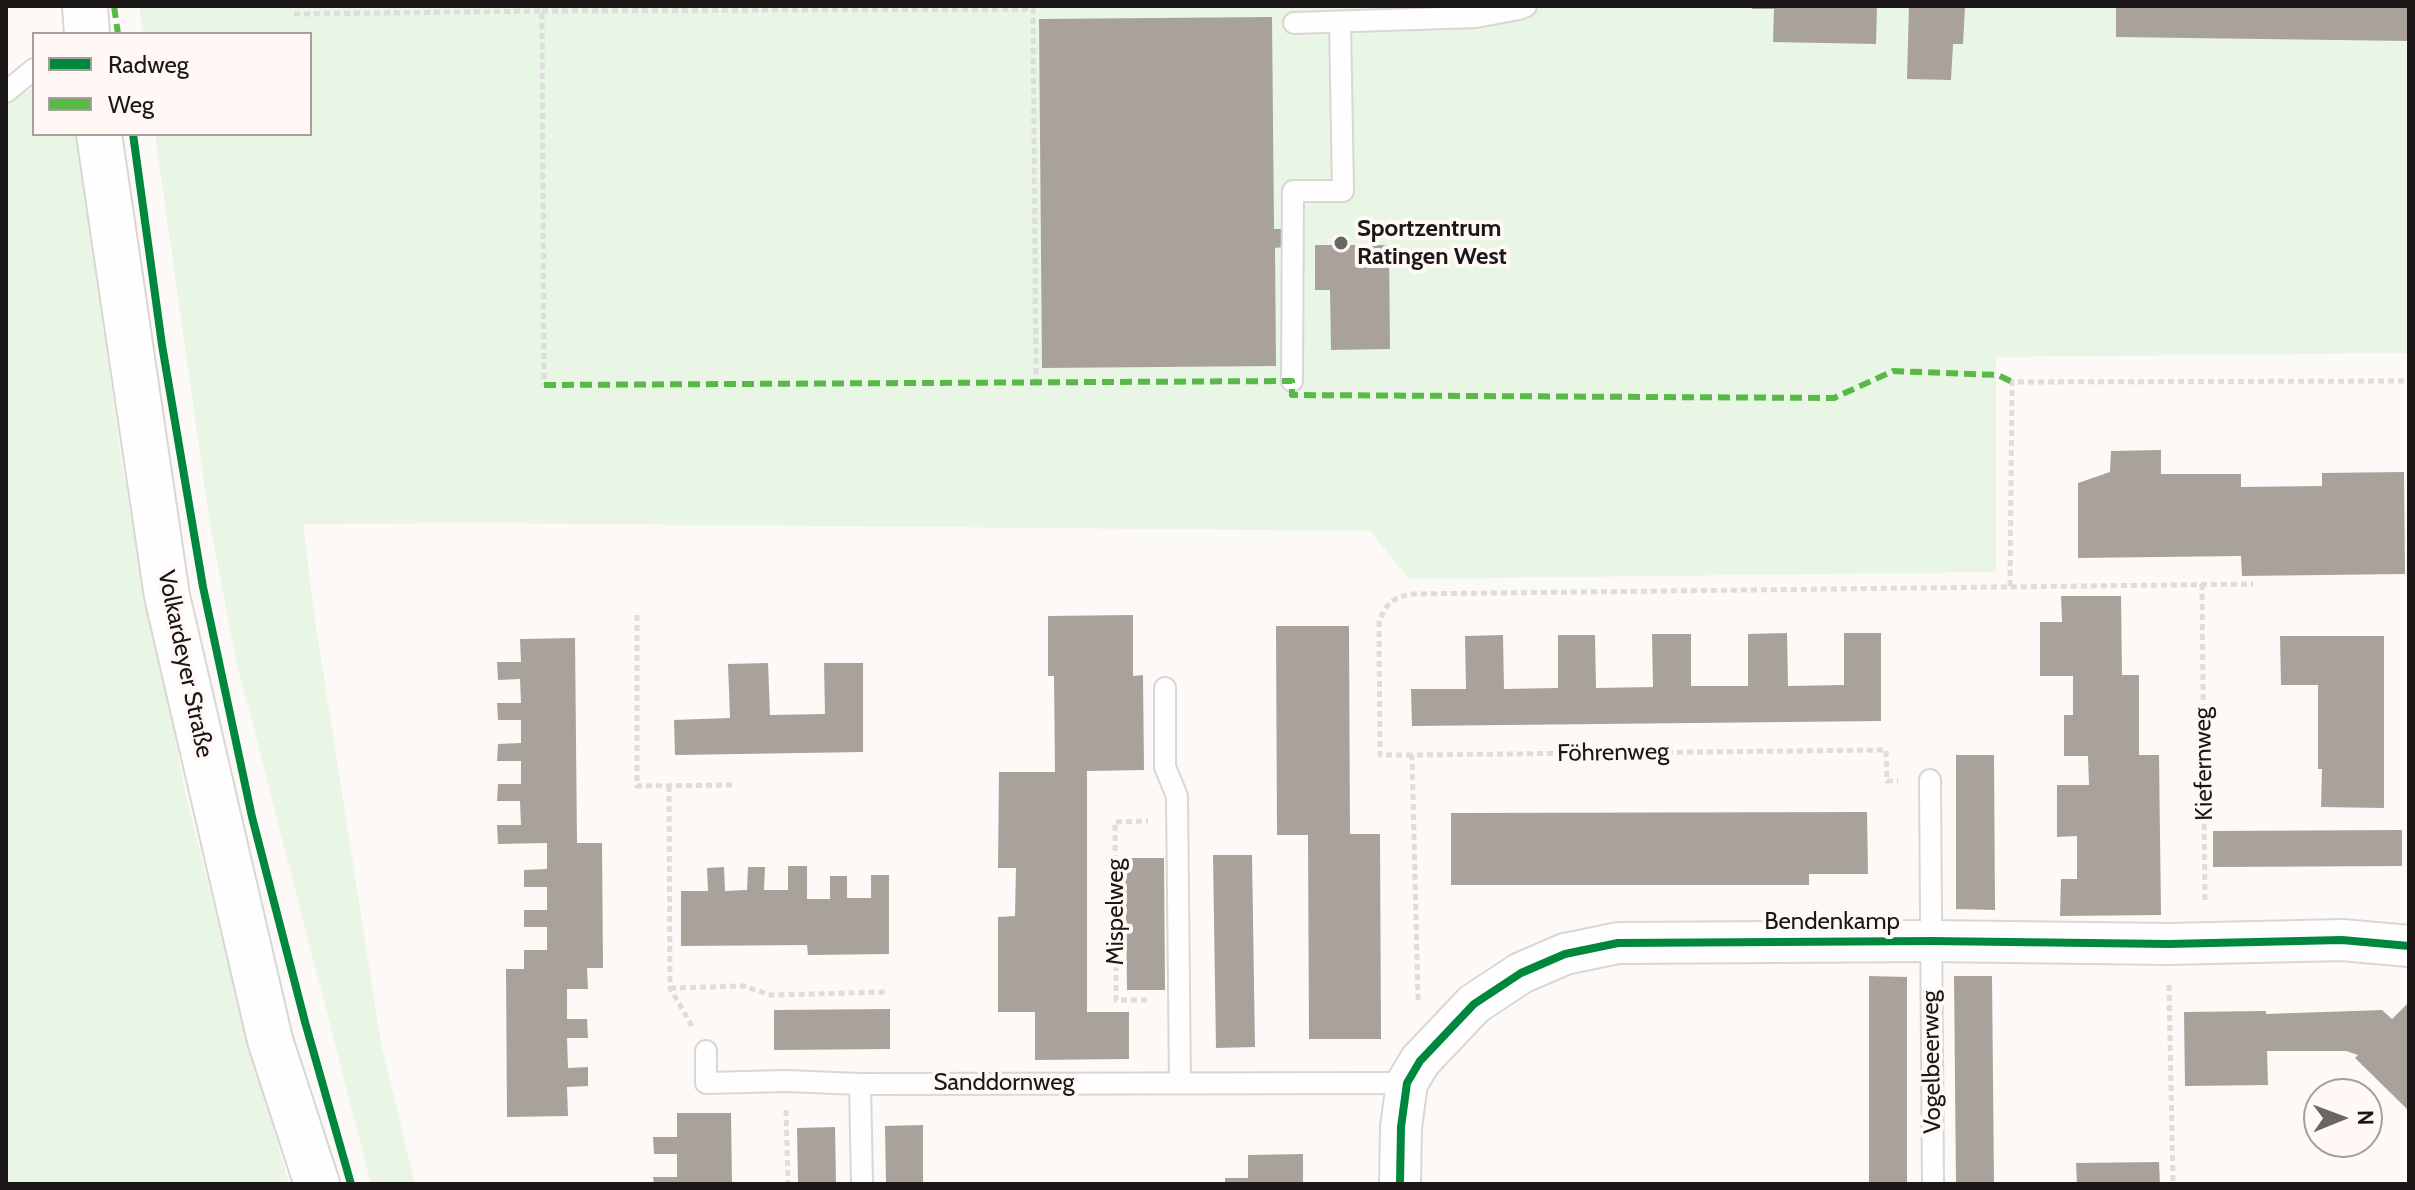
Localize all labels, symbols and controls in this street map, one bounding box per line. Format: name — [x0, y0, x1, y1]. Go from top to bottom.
legend — [32, 32, 312, 136]
text: Radweg — [108, 50, 189, 79]
text: Weg — [108, 90, 154, 119]
place label: Sportzentrum Ratingen West — [1357, 215, 1507, 271]
marker: Sportzentrum Ratingen West — [1332, 234, 1350, 252]
street label: Volkardeyer Straße — [151, 568, 219, 760]
street label: Kiefernweg — [2189, 707, 2219, 821]
street label: Föhrenweg — [1557, 738, 1669, 768]
street label: Mispelweg — [1102, 859, 1130, 965]
street label: Bendenkamp — [1764, 908, 1900, 936]
street label: Vogelbeerweg — [1916, 990, 1948, 1134]
street label: Sanddornweg — [933, 1069, 1075, 1097]
north arrow — [2303, 1078, 2383, 1158]
text: N — [2352, 1110, 2379, 1126]

